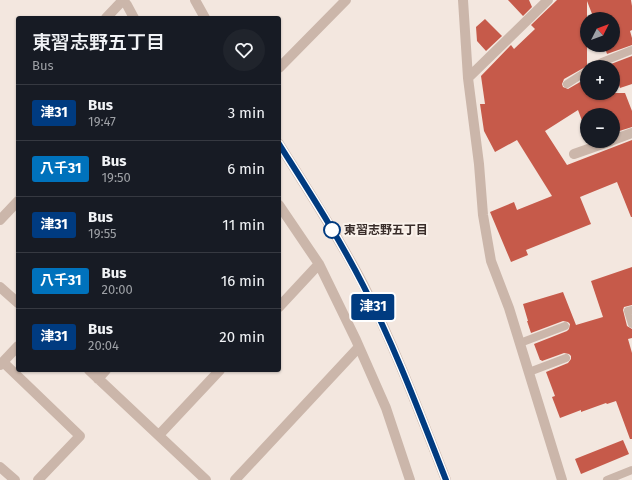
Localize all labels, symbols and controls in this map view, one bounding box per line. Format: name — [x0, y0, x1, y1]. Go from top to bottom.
north arrow — [580, 12, 620, 52]
map controls — [580, 12, 620, 148]
button: heart — [223, 29, 265, 71]
text: 東習志野五丁目 — [32, 31, 165, 54]
text: Bus — [32, 58, 54, 73]
button: + — [580, 60, 620, 100]
text: Bus — [88, 96, 113, 114]
text: 津31 — [40, 104, 68, 121]
text: 3 min — [228, 104, 265, 122]
button: − — [580, 108, 620, 148]
text: 19:47 — [88, 114, 116, 129]
text: Bus — [101, 152, 127, 170]
text: 八千31 — [40, 160, 81, 177]
text: 6 min — [227, 160, 265, 178]
text: 19:50 — [101, 170, 131, 185]
text: Bus — [88, 208, 113, 226]
text: 津31 — [40, 216, 68, 233]
text: 11 min — [222, 216, 265, 234]
marker: 東習志野五丁目 — [323, 221, 341, 239]
place label: 東習志野五丁目 — [344, 223, 428, 237]
text: 19:55 — [88, 226, 117, 241]
text: Bus — [101, 264, 127, 282]
text: 八千31 — [40, 272, 81, 289]
text: 16 min — [221, 272, 265, 290]
text: 20:00 — [101, 282, 133, 297]
line badge: 津31 — [350, 294, 396, 320]
text: 津31 — [359, 298, 387, 315]
text: Bus — [88, 320, 113, 338]
text: 津31 — [40, 328, 68, 345]
text: 20 min — [219, 328, 265, 346]
text: 20:04 — [88, 338, 119, 353]

